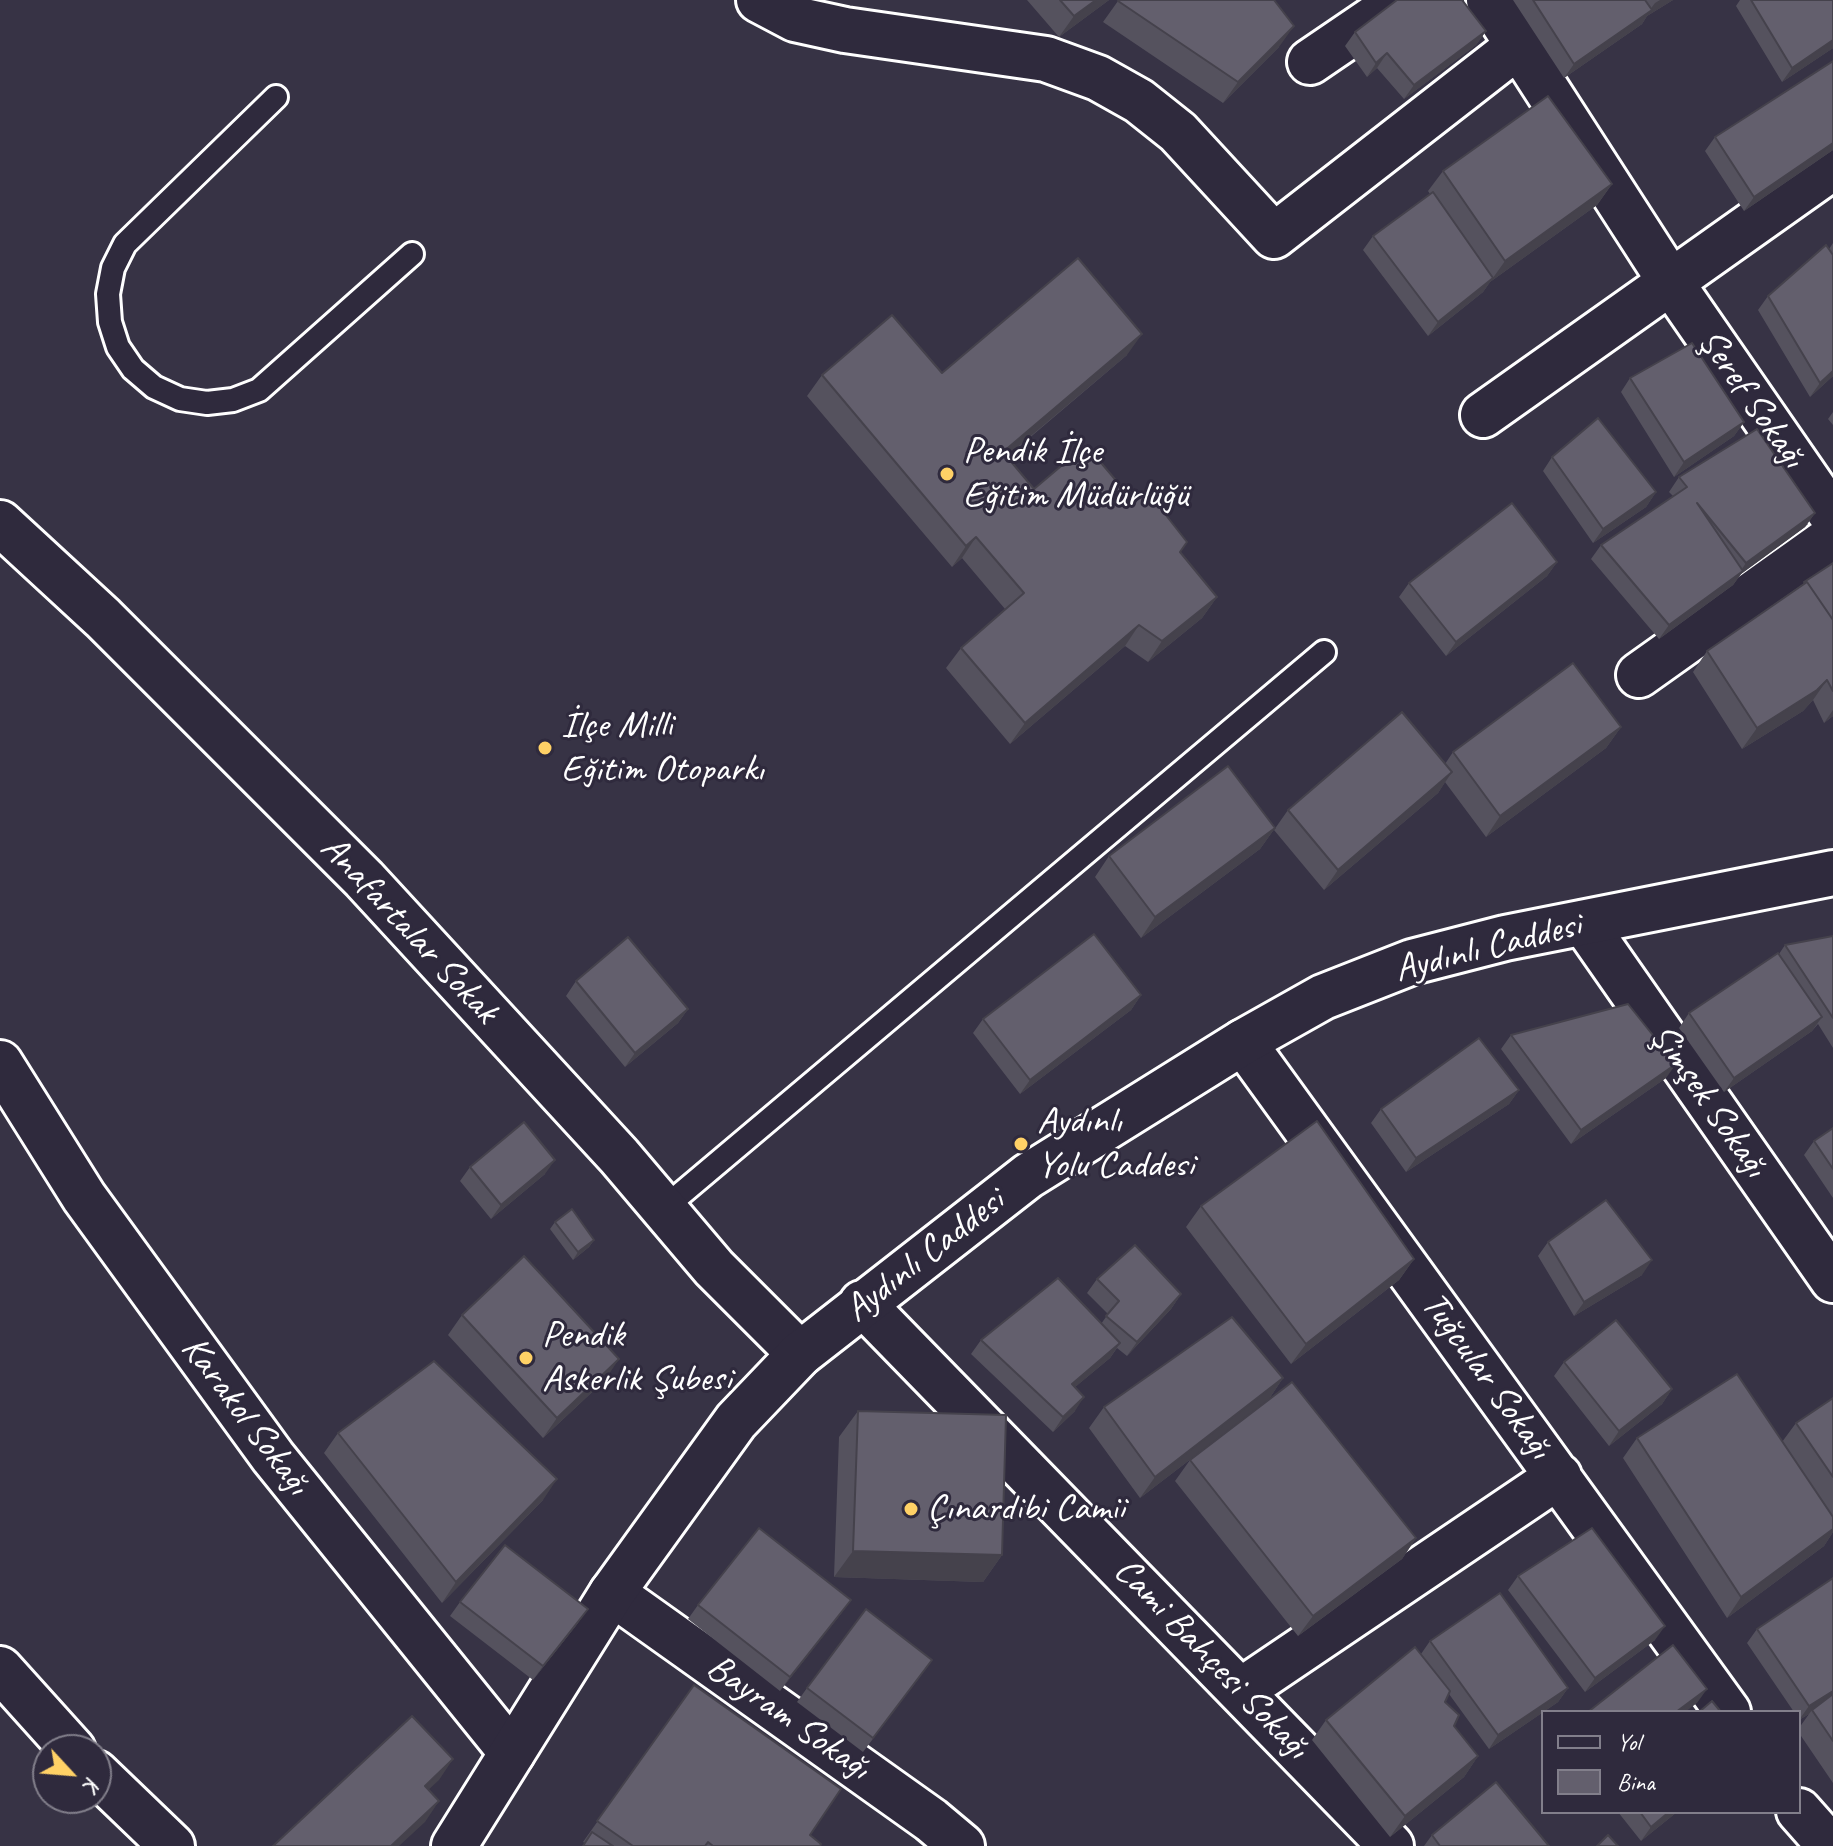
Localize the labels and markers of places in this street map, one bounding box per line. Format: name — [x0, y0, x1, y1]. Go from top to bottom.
place label: Pendik İlçe Eğitim Müdürlüğü — [963, 429, 1188, 518]
marker: Pendik İlçe Eğitim Müdürlüğü — [938, 465, 956, 483]
place label: İlçe Milli Eğitim Otoparkı — [561, 703, 764, 792]
marker: İlçe Milli Eğitim Otoparkı — [536, 739, 554, 757]
place label: Aydınlı Yolu Caddesi — [1037, 1099, 1194, 1188]
marker: Aydınlı Yolu Caddesi — [1012, 1135, 1030, 1153]
place label: Pendik Askerlik Şubesi — [542, 1313, 731, 1402]
marker: Pendik Askerlik Şubesi — [517, 1349, 535, 1367]
place label: Çınardibi Camii — [927, 1486, 1125, 1532]
marker: Çınardibi Camii — [902, 1500, 920, 1518]

